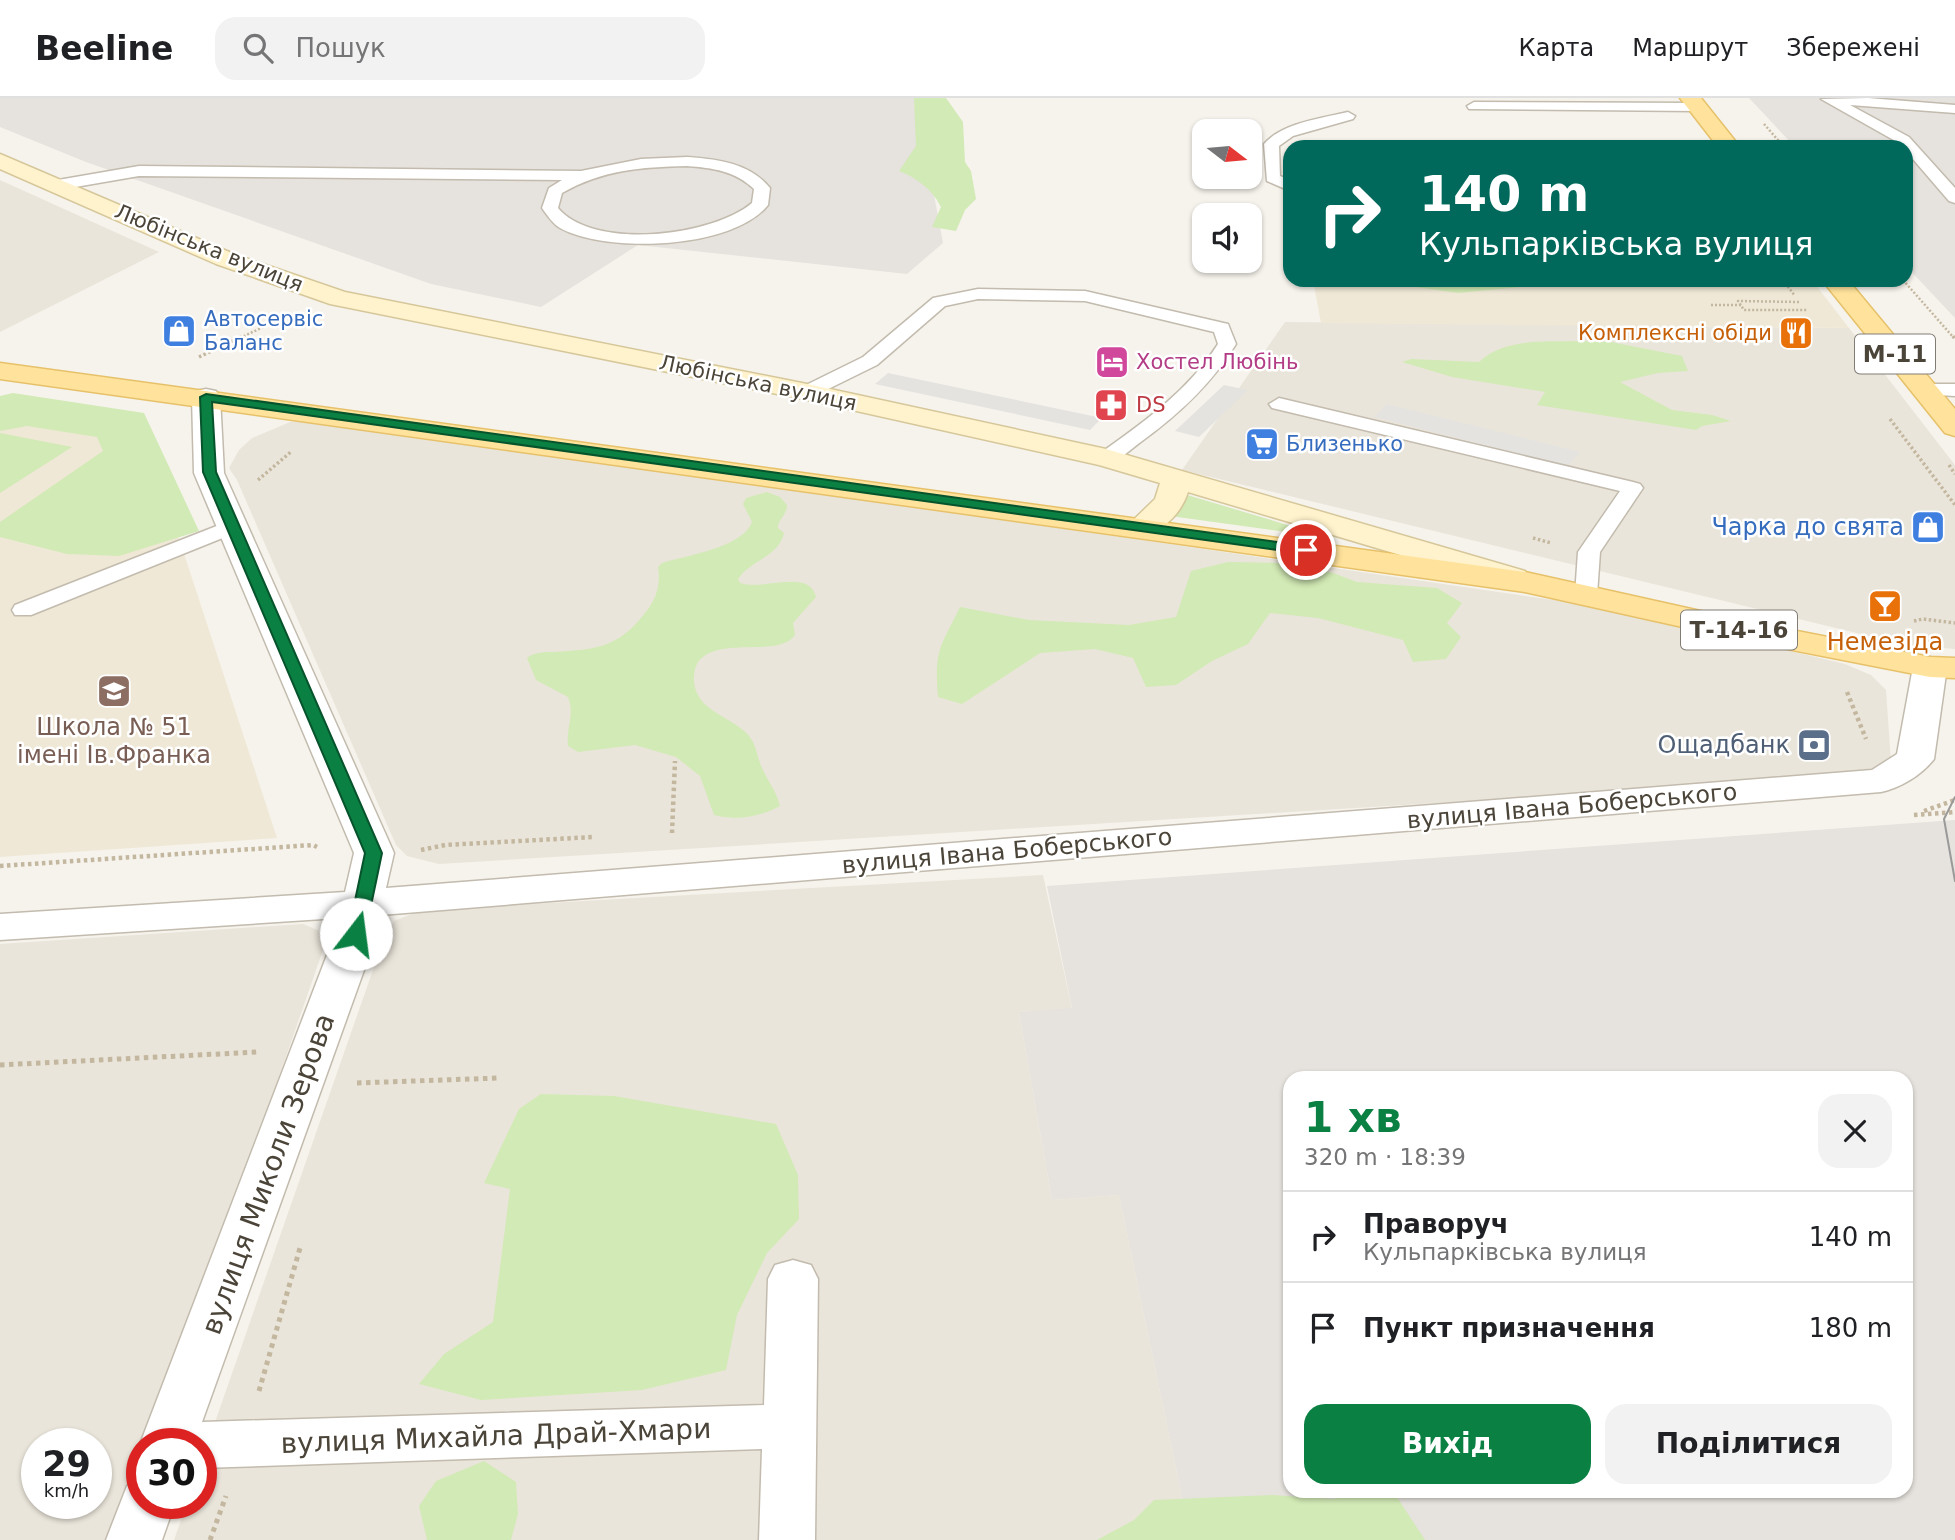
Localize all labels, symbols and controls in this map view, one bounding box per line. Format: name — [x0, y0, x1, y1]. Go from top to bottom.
search box — [215, 17, 705, 80]
text: Beeline — [35, 29, 173, 68]
icon: search — [239, 29, 277, 67]
text: Пошук — [295, 33, 386, 63]
text: Карта — [1519, 34, 1594, 62]
text: Маршрут — [1632, 34, 1748, 62]
text: Збережені — [1786, 34, 1920, 62]
north arrow — [1192, 119, 1262, 189]
map controls — [1192, 119, 1262, 273]
text: 140 m — [1419, 166, 1589, 223]
icon: right — [1304, 168, 1395, 259]
street label: Любінська вулиця — [111, 199, 307, 297]
button: sound — [1192, 203, 1262, 273]
text: Кульпарківська вулиця — [1419, 225, 1814, 263]
place label: Автосервіс Баланс — [204, 307, 323, 355]
shop icon: Автосервіс Баланс — [160, 312, 198, 350]
restaurant icon: Комплексні обіди — [1777, 314, 1815, 352]
place label: Комплексні обіди — [1578, 321, 1772, 345]
road number: М-11 — [1855, 334, 1935, 374]
hotel icon: Хостел Любінь — [1093, 343, 1131, 381]
street label: Любінська вулиця — [657, 350, 859, 416]
place label: Хостел Любінь — [1136, 350, 1298, 374]
pharmacy icon: DS — [1092, 386, 1130, 424]
place label: DS — [1136, 393, 1166, 417]
supermarket icon: Близенько — [1243, 425, 1281, 463]
place label: Близенько — [1286, 432, 1403, 456]
shop icon: Чарка до свята — [1909, 508, 1947, 546]
place label: Чарка до свята — [1711, 513, 1904, 541]
pin — [1276, 520, 1336, 580]
icon: arrive — [1287, 531, 1325, 569]
bar icon: Немезіда — [1866, 587, 1904, 625]
road number: Т-14-16 — [1681, 610, 1797, 650]
place label: Немезіда — [1827, 628, 1943, 656]
school or university icon: Школа № 51 імені Ів.Франка — [95, 672, 133, 710]
place label: Школа № 51 імені Ів.Франка — [17, 713, 211, 769]
bank icon: Ощадбанк — [1795, 726, 1833, 764]
place label: Ощадбанк — [1658, 731, 1790, 759]
street label: вулиця Івана Боберського — [1406, 778, 1738, 834]
street label: вулиця Івана Боберського — [841, 823, 1173, 879]
position arrow — [319, 897, 393, 971]
street label: вулиця Миколи Зерова — [195, 1009, 341, 1339]
text: 1 хв — [1304, 1093, 1402, 1142]
button: close — [1818, 1094, 1892, 1168]
text: 320 m · 18:39 — [1304, 1144, 1466, 1170]
text: Праворуч — [1363, 1209, 1509, 1239]
icon: right — [1304, 1218, 1342, 1256]
text: 140 m — [1809, 1222, 1892, 1252]
text: Кульпарківська вулиця — [1363, 1239, 1647, 1265]
icon: arrive — [1304, 1309, 1342, 1347]
text: Пункт призначення — [1363, 1313, 1655, 1343]
text: 180 m — [1809, 1313, 1892, 1343]
button: Вихід — [1304, 1404, 1591, 1484]
button: Поділитися — [1605, 1404, 1892, 1484]
street label: вулиця Михайла Драй-Хмари — [280, 1412, 712, 1460]
speed limit sign: 30 — [126, 1428, 217, 1519]
text: 29 — [42, 1444, 91, 1484]
text: km/h — [44, 1480, 89, 1501]

